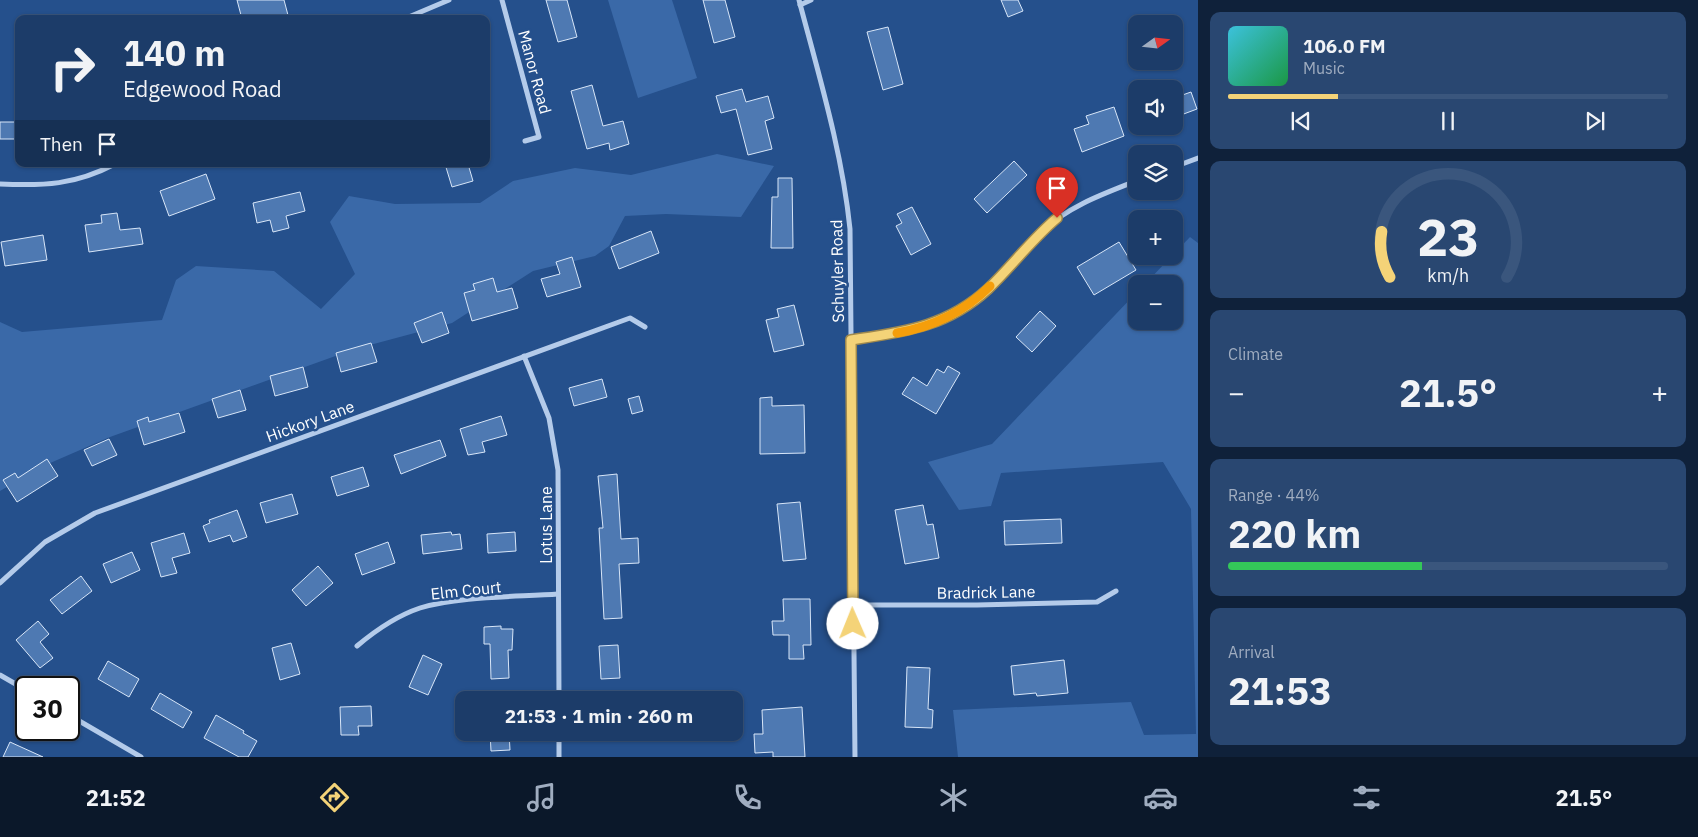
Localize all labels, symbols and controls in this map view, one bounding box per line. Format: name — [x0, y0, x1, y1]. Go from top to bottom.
north arrow — [1128, 15, 1182, 70]
map controls — [1128, 15, 1183, 330]
street label: Manor Road — [514, 28, 556, 116]
text: 140 m — [123, 30, 226, 76]
text: 106.0 FM — [1303, 34, 1386, 58]
icon: right — [40, 35, 105, 100]
text: Music — [1303, 58, 1345, 78]
text: Edgewood Road — [123, 74, 282, 103]
button: sound — [1128, 80, 1183, 135]
icon: previous — [1287, 107, 1315, 135]
icon: pause — [1434, 107, 1462, 135]
icon: next — [1581, 107, 1609, 135]
icon: arrive — [93, 130, 121, 158]
text: Then — [40, 132, 83, 156]
button: layers — [1128, 145, 1183, 200]
pin — [1036, 167, 1078, 218]
icon: arrive — [1043, 174, 1071, 202]
text: 23 — [1417, 203, 1479, 270]
button: + — [1128, 210, 1183, 265]
street label: Schuyler Road — [826, 219, 848, 323]
text: km/h — [1427, 264, 1469, 287]
button: − — [1128, 275, 1183, 330]
text: Climate — [1228, 344, 1283, 364]
text: 21.5° — [1399, 368, 1497, 417]
text: − — [1228, 374, 1245, 411]
text: + — [1651, 374, 1668, 411]
street label: Hickory Lane — [263, 396, 357, 446]
text: Range · 44% — [1228, 485, 1320, 505]
street label: Lotus Lane — [536, 486, 556, 564]
text: 220 km — [1228, 509, 1361, 558]
street label: Elm Court — [430, 576, 502, 604]
street label: Bradrick Lane — [937, 581, 1036, 603]
position arrow — [826, 597, 878, 649]
text: Arrival — [1228, 642, 1275, 662]
text: 21:53 — [1228, 666, 1332, 715]
speed limit sign: 30 — [15, 676, 80, 741]
text: 21:53 · 1 min · 260 m — [505, 704, 693, 728]
icon: directions — [317, 780, 352, 815]
icon: music — [524, 780, 559, 815]
icon: phone — [730, 780, 765, 815]
icon: climate — [936, 780, 971, 815]
icon: car — [1143, 780, 1178, 815]
icon: filters — [1349, 780, 1384, 815]
text: 21:52 — [86, 783, 146, 812]
text: 21.5° — [1555, 783, 1612, 812]

